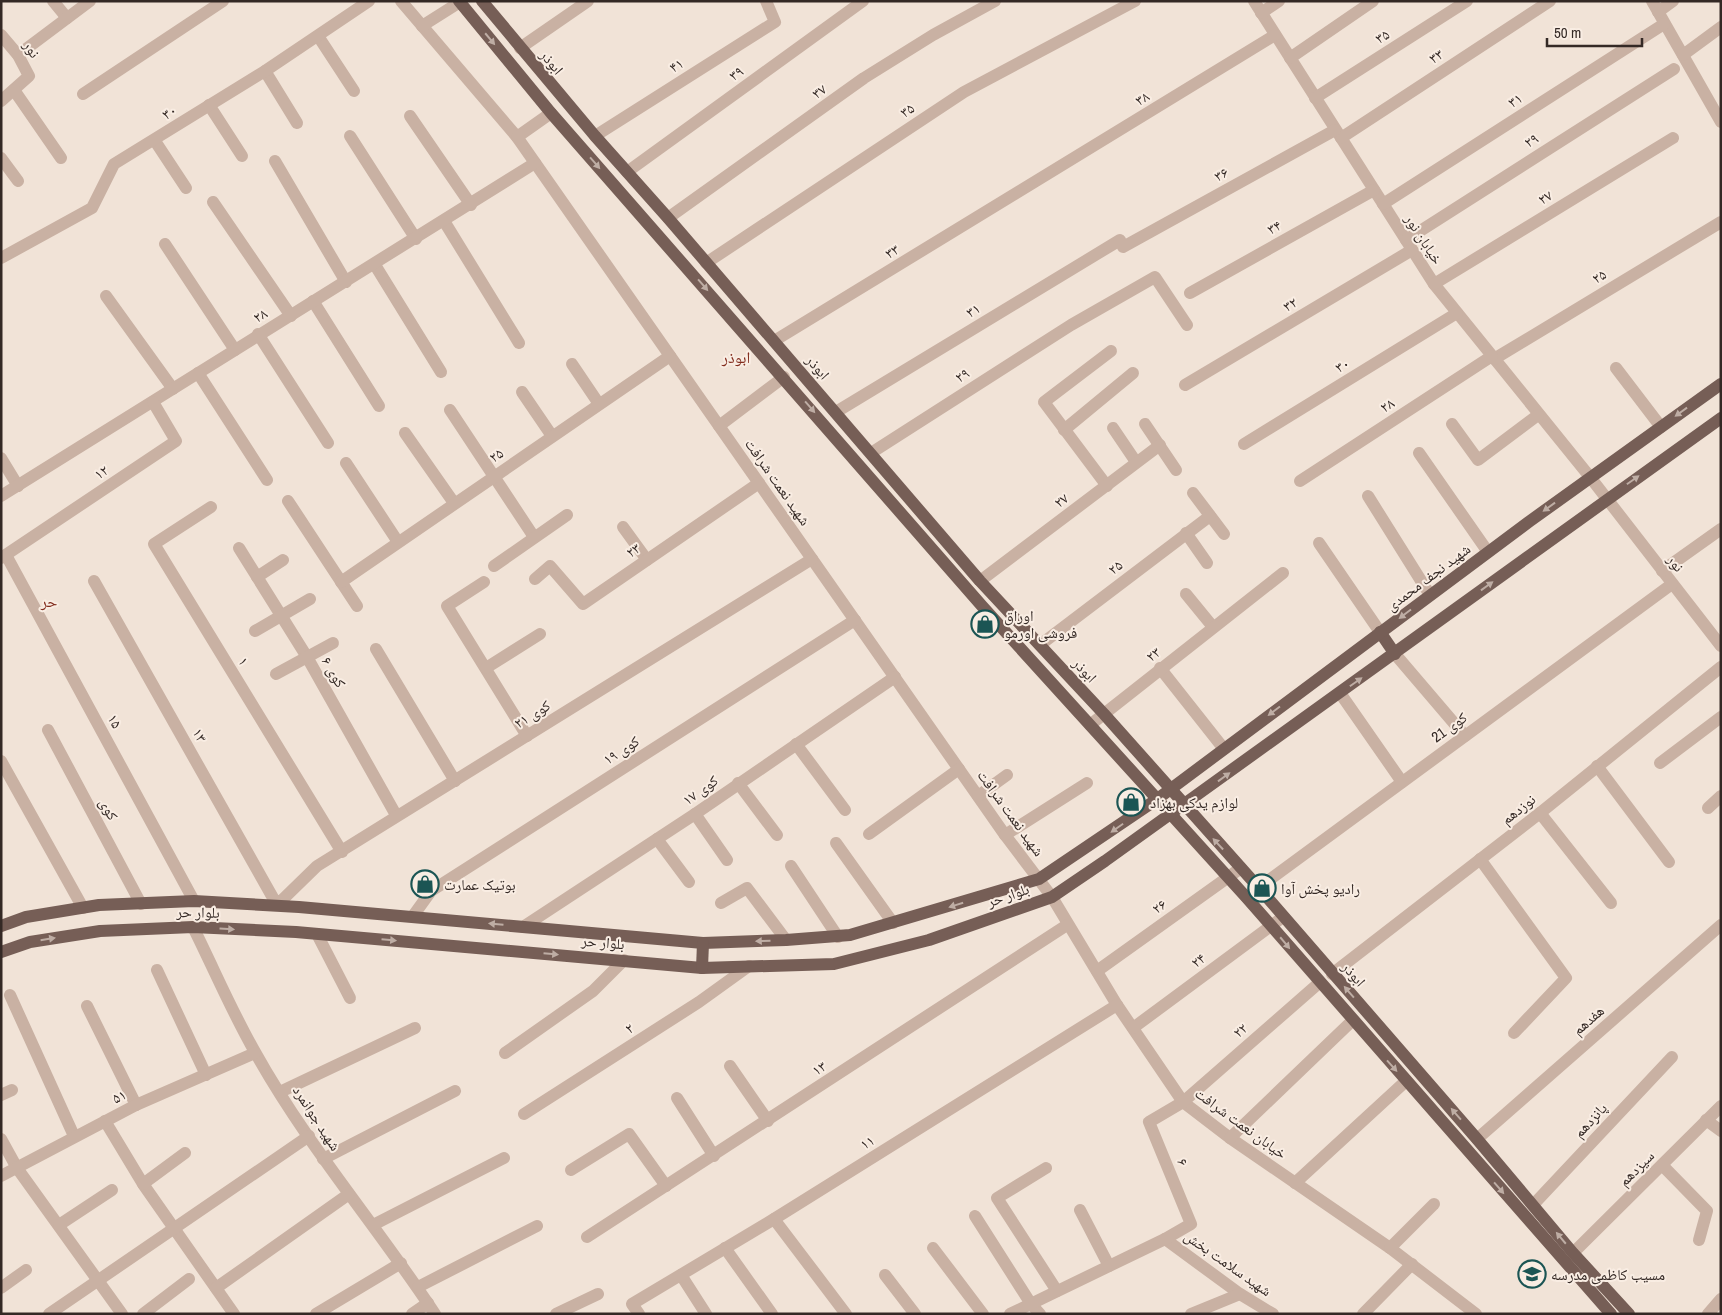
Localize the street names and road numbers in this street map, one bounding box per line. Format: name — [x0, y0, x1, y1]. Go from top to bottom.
street label: ۳۵ — [1371, 23, 1393, 48]
street label: نور — [18, 35, 45, 62]
street label: ۳۳ — [1425, 43, 1448, 68]
street label: ابوذر — [535, 44, 569, 79]
street label: ۴۱ — [665, 53, 687, 77]
street label: ۳۹ — [724, 60, 748, 85]
street label: ۳۷ — [807, 78, 831, 103]
street label: ۳۸ — [1131, 85, 1153, 110]
street label: ۳۱ — [1504, 88, 1526, 112]
street label: ۳۵ — [896, 97, 919, 122]
street label: ۳۰ — [158, 100, 180, 124]
street label: ۲۹ — [1520, 127, 1542, 152]
street label: ۳۶ — [1210, 161, 1232, 186]
street label: ۲۷ — [1534, 184, 1556, 209]
street label: خیابان نور — [1399, 209, 1448, 268]
street label: ۳۴ — [1263, 214, 1285, 239]
street label: ۳۳ — [881, 238, 903, 263]
street label: ۲۵ — [1588, 263, 1610, 288]
street label: ۳۲ — [1279, 291, 1301, 316]
street label: ۳۱ — [962, 298, 984, 322]
street label: ۲۸ — [249, 302, 271, 327]
street label: ابوذر — [801, 349, 835, 384]
street label: ۳۰ — [1331, 353, 1353, 377]
street label: ۲۹ — [951, 362, 974, 387]
street label: ۲۸ — [1376, 392, 1399, 417]
street label: شهید نعمت شرافت — [740, 434, 816, 530]
street label: ۲۵ — [485, 442, 508, 467]
street label: ۱۲ — [90, 459, 113, 484]
street label: ۲۷ — [1049, 487, 1073, 512]
street label: ۲۳ — [622, 537, 645, 562]
street label: شهید نجف محمدی — [1381, 538, 1475, 616]
street label: نور — [1662, 549, 1689, 576]
street label: ۲۵ — [1103, 554, 1127, 579]
street label: ۲۳ — [1141, 641, 1165, 666]
street label: ابوذر — [1068, 652, 1102, 687]
street label: ۱ — [233, 653, 255, 669]
street label: کوی ۶ — [317, 653, 351, 691]
street label: کوی ۲۱ — [510, 695, 554, 733]
street label: کوی 21 — [1427, 707, 1471, 747]
street label: ۱۵ — [103, 710, 128, 732]
street label: ۱۳ — [188, 724, 213, 746]
street label: کوی ۱۹ — [599, 730, 643, 770]
street label: شهید نعمت شرافت — [973, 766, 1049, 860]
street label: کوی ۱۷ — [678, 770, 722, 810]
street label: نوزدهم — [1496, 789, 1540, 829]
street label: کوی — [94, 794, 124, 824]
street label: بلوار حر — [983, 878, 1032, 912]
street label: ۲۶ — [1147, 893, 1171, 918]
street label: بلوار حر — [175, 901, 220, 923]
street label: بلوار حر — [580, 930, 625, 954]
street label: ۲۴ — [1186, 947, 1210, 972]
street label: ابوذر — [1337, 956, 1371, 991]
street label: هفدهم — [1567, 1000, 1609, 1040]
street label: ۲ — [620, 1017, 638, 1039]
street label: ۲۲ — [1228, 1017, 1252, 1042]
street label: ۱۳ — [808, 1055, 831, 1080]
street label: شهید جوانمرد — [288, 1081, 346, 1155]
street label: خیابان نعمت شرافت — [1191, 1082, 1292, 1164]
street label: ۵۱ — [108, 1084, 130, 1108]
street label: پانزدهم — [1568, 1098, 1612, 1142]
street label: ۱۱ — [856, 1130, 878, 1154]
street label: سیزدهم — [1613, 1145, 1659, 1191]
street label: ۶ — [1172, 1155, 1194, 1169]
street label: شهید سلامت بخش — [1180, 1225, 1276, 1301]

